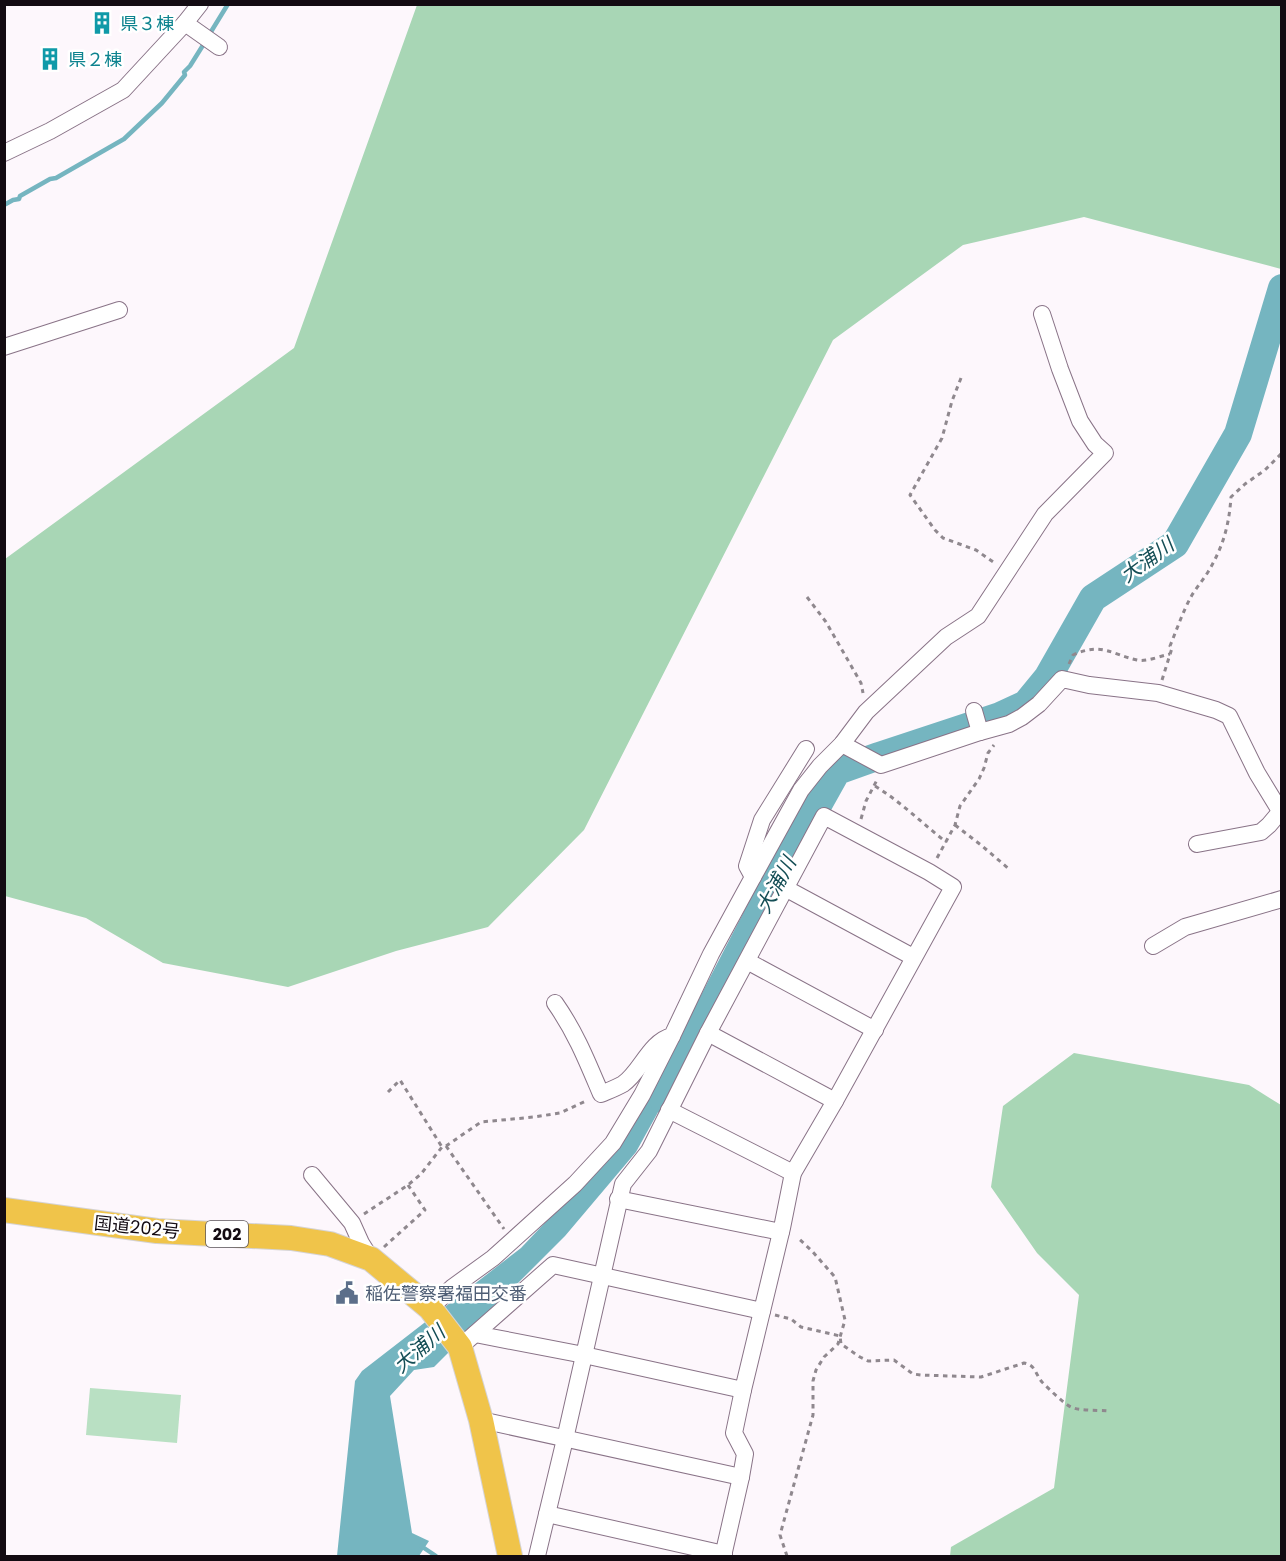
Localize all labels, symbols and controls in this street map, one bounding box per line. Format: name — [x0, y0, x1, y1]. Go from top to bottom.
building icon: 県３棟 — [89, 10, 115, 36]
place label: 県３棟 — [120, 11, 174, 36]
building icon: 県２棟 — [37, 46, 63, 72]
place label: 県２棟 — [68, 47, 122, 72]
water label: 大浦川 — [1115, 530, 1181, 589]
water label: 大浦川 — [750, 850, 803, 918]
street label: 国道202号 — [93, 1210, 181, 1244]
road number: 202 — [206, 1221, 248, 1247]
public building icon: 稲佐警察署福田交番 — [334, 1280, 360, 1306]
place label: 稲佐警察署福田交番 — [365, 1281, 527, 1306]
water label: 大浦川 — [387, 1317, 452, 1379]

